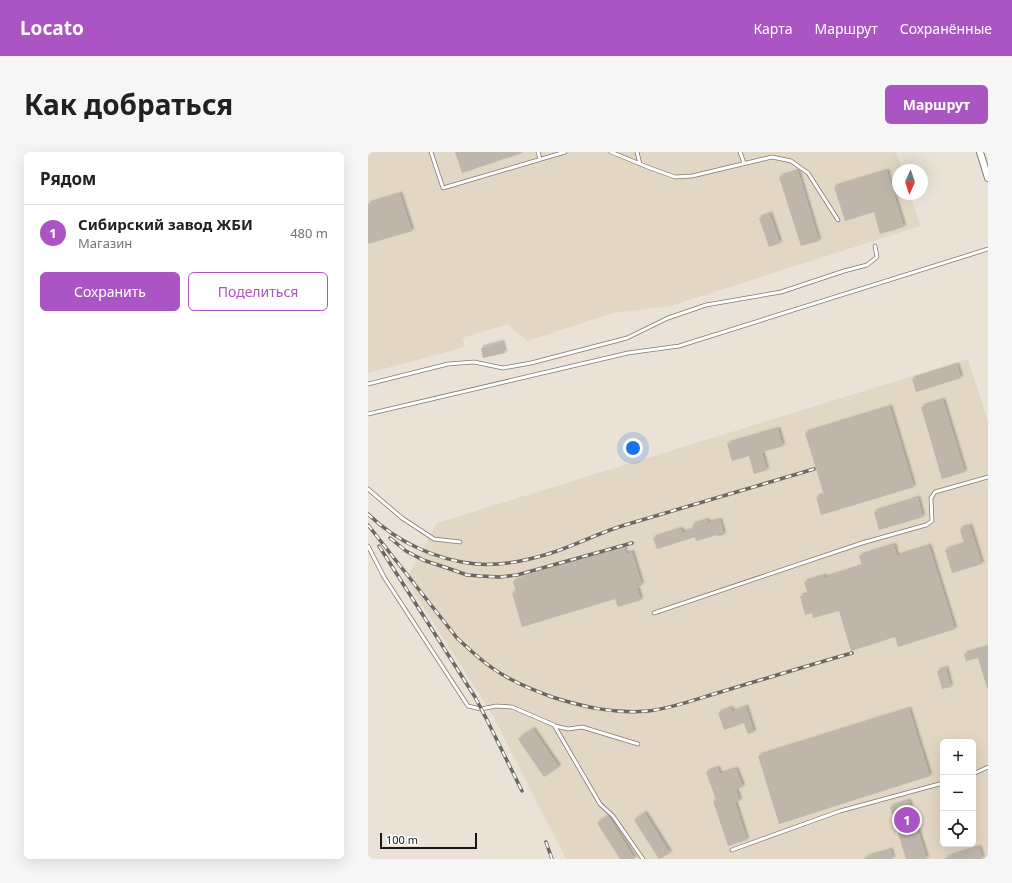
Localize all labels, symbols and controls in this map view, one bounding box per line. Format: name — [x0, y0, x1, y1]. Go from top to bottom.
text: Locato — [20, 15, 84, 41]
text: Карта — [753, 19, 792, 38]
text: Маршрут — [814, 19, 878, 38]
text: Сохранённые — [900, 19, 992, 38]
text: Как добраться — [24, 85, 233, 123]
button: Маршрут — [885, 85, 988, 124]
north arrow — [892, 164, 928, 200]
text: Рядом — [40, 167, 96, 190]
text: Сибирский завод ЖБИ — [78, 214, 253, 234]
text: 1 — [49, 224, 57, 242]
text: 480 m — [290, 224, 328, 242]
text: Магазин — [78, 234, 132, 252]
button: Сохранить — [40, 272, 180, 311]
button: Поделиться — [188, 272, 328, 311]
your location — [623, 438, 643, 458]
map controls — [940, 739, 976, 847]
button: + — [940, 739, 976, 775]
button: − — [940, 775, 976, 811]
pin: 1 — [894, 805, 920, 835]
button: locate — [940, 811, 976, 847]
scale bar — [380, 831, 477, 850]
text: 100 m — [386, 832, 418, 847]

